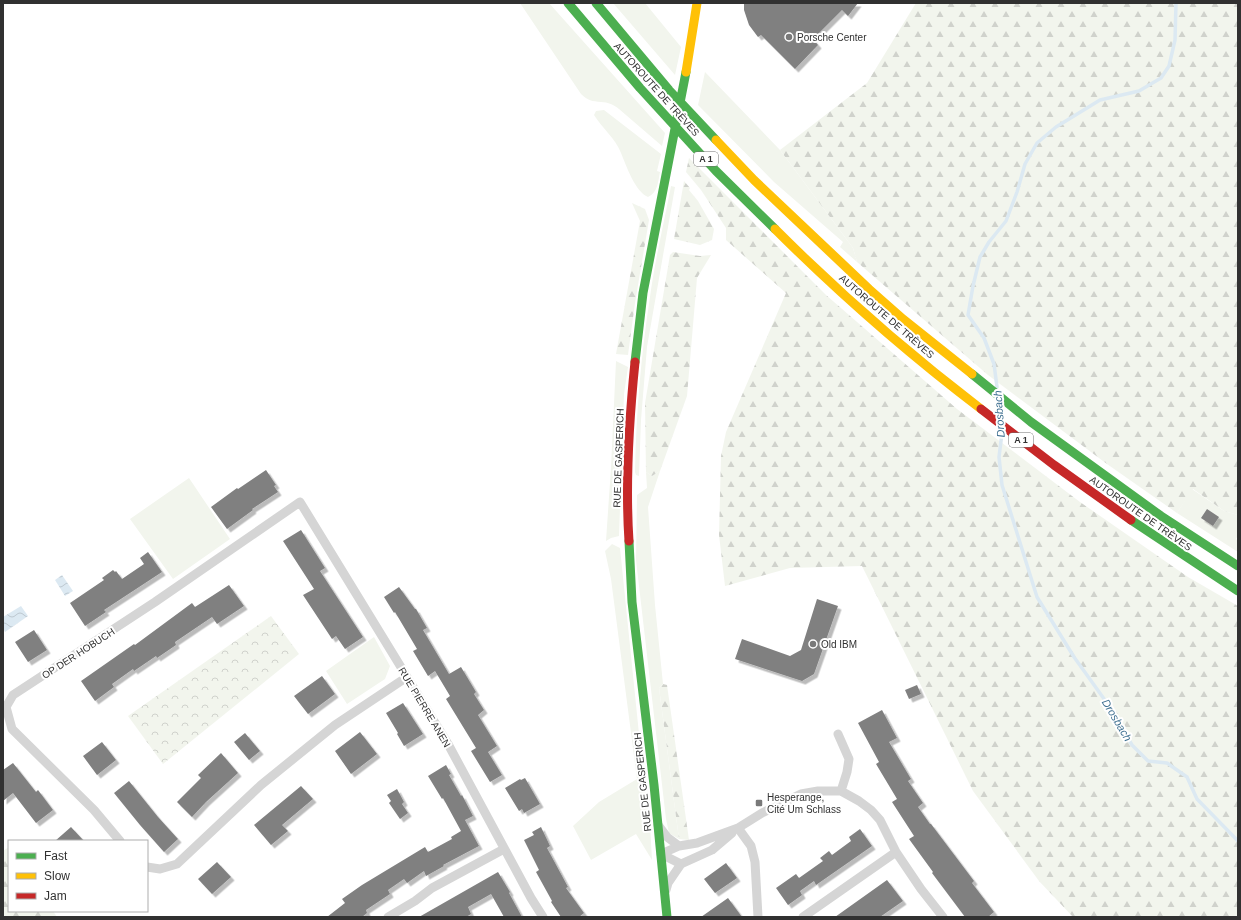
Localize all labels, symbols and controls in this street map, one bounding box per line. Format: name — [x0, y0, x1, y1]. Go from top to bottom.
marker: Porsche Center — [784, 32, 794, 42]
place label: Porsche Center — [797, 32, 867, 43]
street label: AUTOROUTE DE TRÈVES — [612, 40, 702, 139]
road number: A 1 — [694, 152, 718, 166]
street label: AUTOROUTE DE TRÈVES — [837, 271, 937, 361]
water label: Drosbach — [991, 390, 1007, 438]
street label: RUE DE GASPERICH — [611, 408, 626, 508]
road number: A 1 — [1009, 433, 1033, 447]
street label: AUTOROUTE DE TRÈVES — [1088, 473, 1195, 553]
street label: OP DER HOBUCH — [40, 626, 117, 681]
marker: Old IBM — [808, 639, 818, 649]
place label: Old IBM — [821, 639, 857, 650]
street label: RUE PIERRE ANEN — [396, 665, 453, 749]
water label: Drosbach — [1100, 697, 1134, 743]
street label: RUE DE GASPERICH — [632, 732, 653, 832]
place label: Hesperange, Cité Um Schlass — [767, 792, 841, 815]
marker: Hesperange, Cité Um Schlass — [754, 798, 764, 808]
legend — [8, 840, 148, 912]
text: Fast — [44, 849, 68, 863]
text: Slow — [44, 869, 70, 883]
text: Jam — [44, 889, 67, 903]

